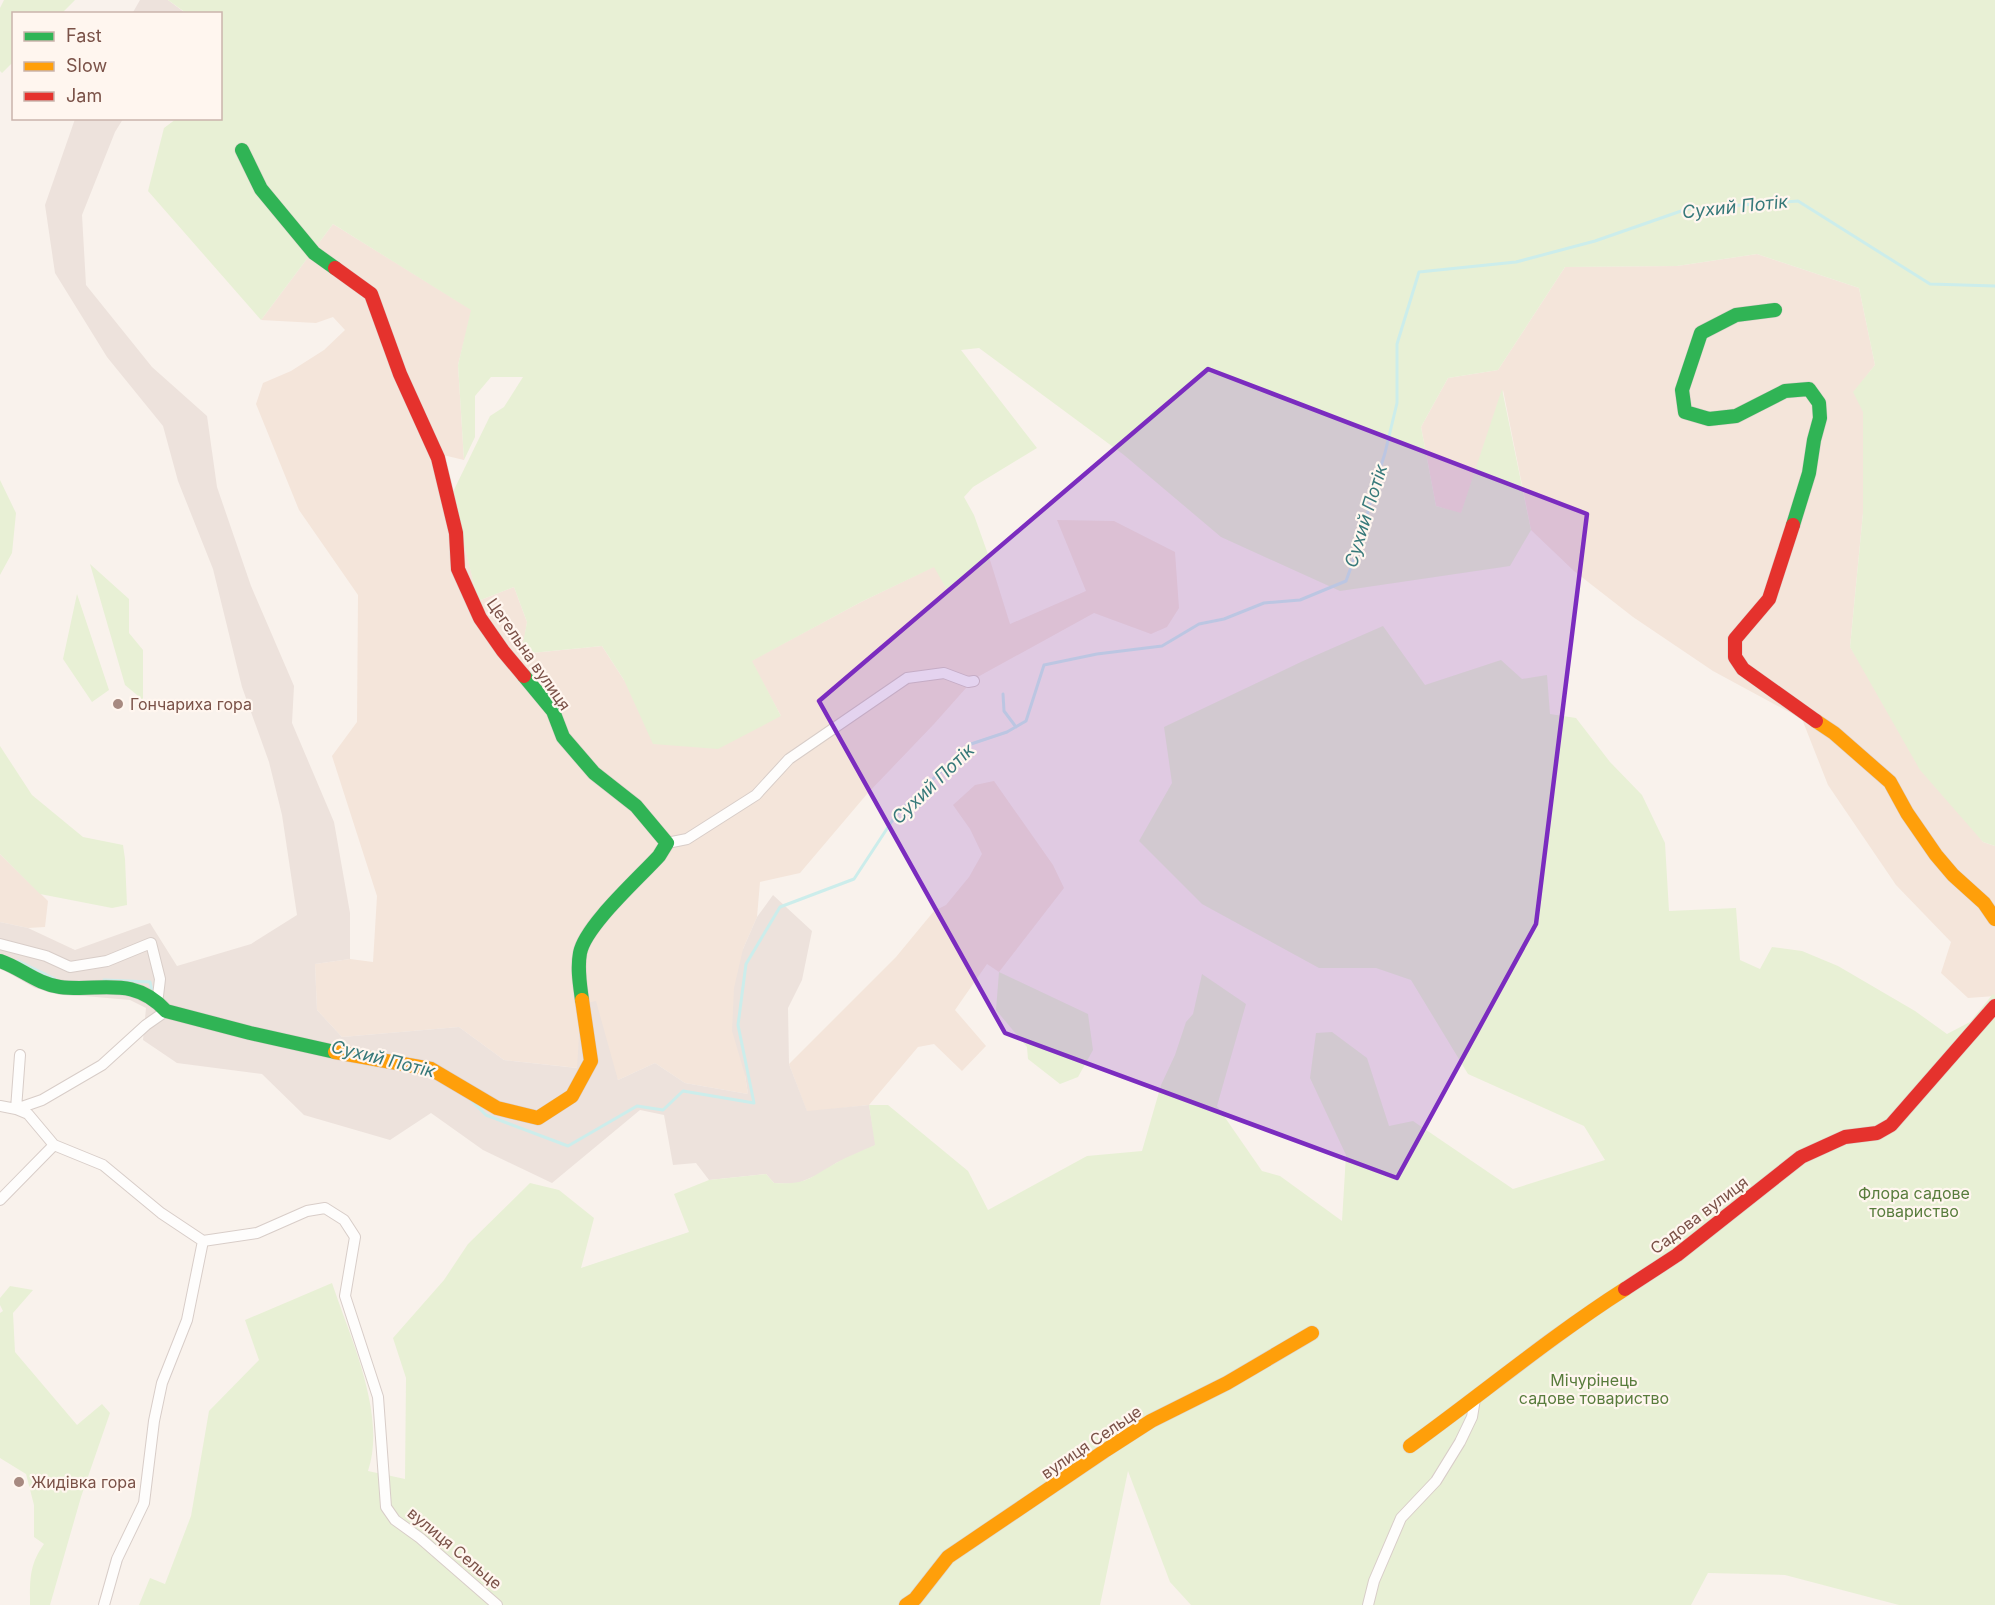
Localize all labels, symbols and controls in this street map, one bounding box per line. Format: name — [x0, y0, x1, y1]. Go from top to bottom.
legend — [12, 12, 222, 120]
text: Fast — [66, 25, 102, 46]
text: Slow — [66, 55, 107, 76]
text: Jam — [66, 85, 102, 106]
water label: Сухий Потік — [1681, 190, 1790, 223]
water label: Сухий Потік — [1340, 461, 1391, 570]
street label: Цегельна вулиця — [483, 594, 575, 714]
place label: Гончариха гора — [130, 694, 252, 714]
marker: Гончариха гора — [111, 697, 125, 711]
water label: Сухий Потік — [887, 738, 979, 828]
water label: Сухий Потік — [329, 1035, 438, 1082]
street label: Садова вулиця — [1646, 1172, 1752, 1258]
park label: Флора садове товариство — [1858, 1183, 1970, 1221]
park label: Мічурінець садове товариство — [1519, 1370, 1669, 1408]
street label: вулиця Сельце — [1037, 1401, 1145, 1483]
place label: Жидівка гора — [31, 1472, 136, 1492]
marker: Жидівка гора — [12, 1475, 26, 1489]
street label: вулиця Сельце — [404, 1503, 506, 1593]

